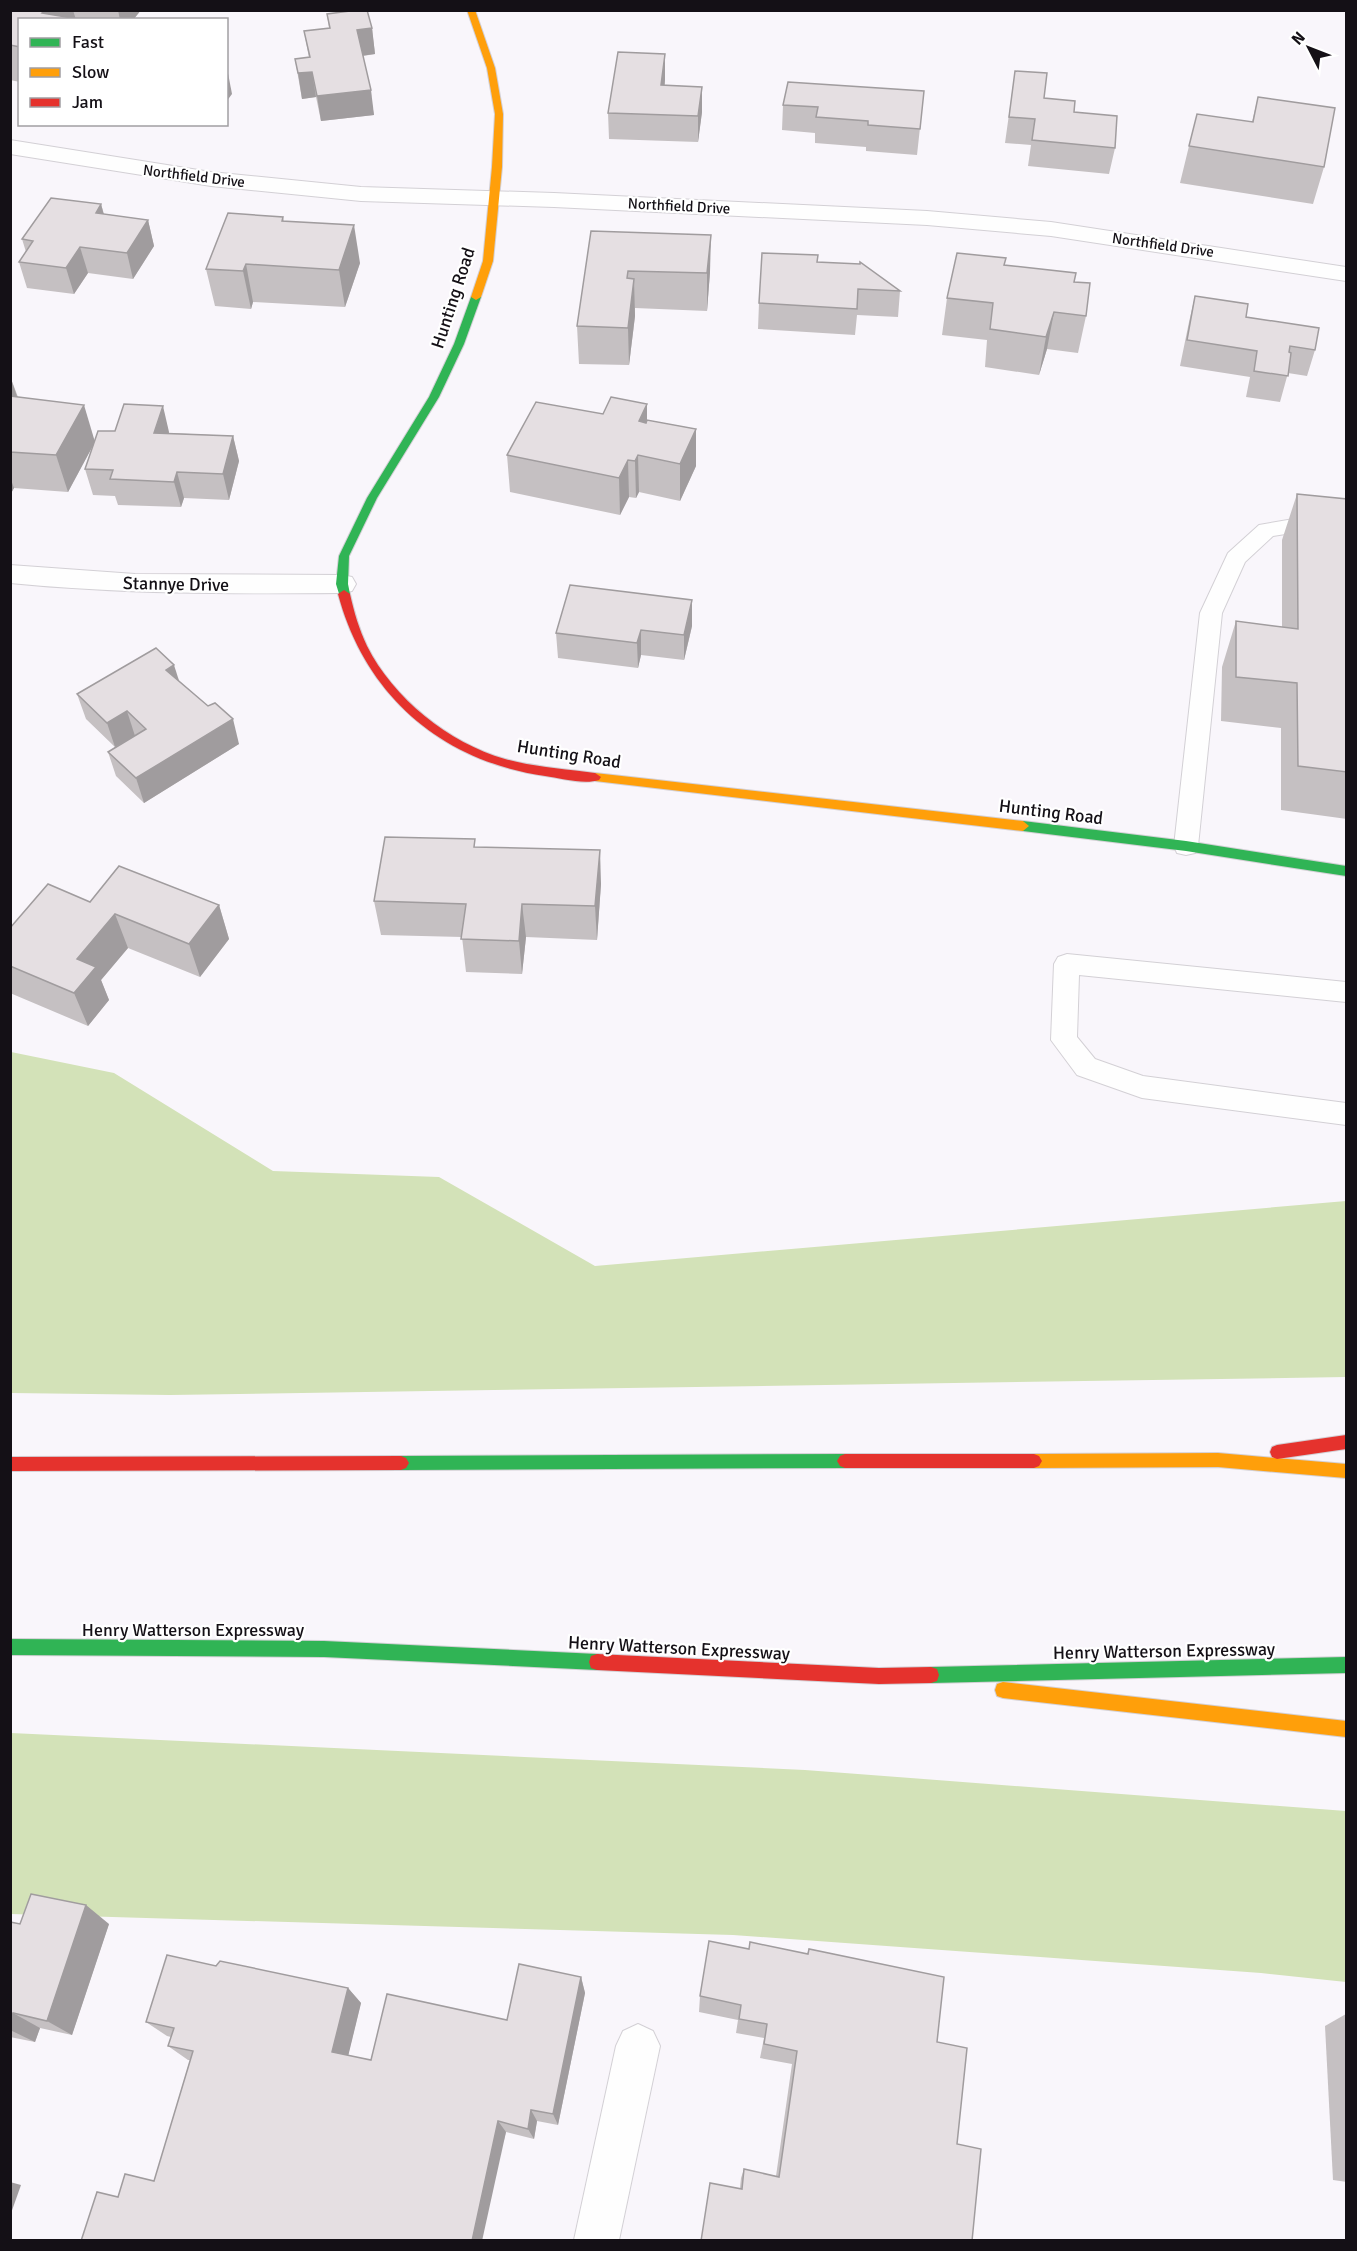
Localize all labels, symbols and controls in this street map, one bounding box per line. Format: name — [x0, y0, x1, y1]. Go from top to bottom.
legend — [18, 18, 228, 126]
north arrow — [1279, 18, 1339, 78]
text: N — [1287, 28, 1310, 49]
text: Fast — [72, 31, 104, 53]
text: Slow — [72, 61, 109, 83]
text: Jam — [72, 91, 103, 113]
street label: Northfield Drive — [142, 161, 246, 191]
street label: Northfield Drive — [627, 194, 731, 218]
street label: Northfield Drive — [1111, 229, 1215, 261]
street label: Hunting Road — [426, 245, 480, 351]
street label: Stannye Drive — [123, 572, 229, 596]
street label: Hunting Road — [515, 735, 623, 773]
street label: Hunting Road — [998, 795, 1104, 829]
street label: Henry Watterson Expressway — [82, 1619, 305, 1641]
street label: Henry Watterson Expressway — [567, 1631, 791, 1665]
street label: Henry Watterson Expressway — [1053, 1638, 1276, 1664]

